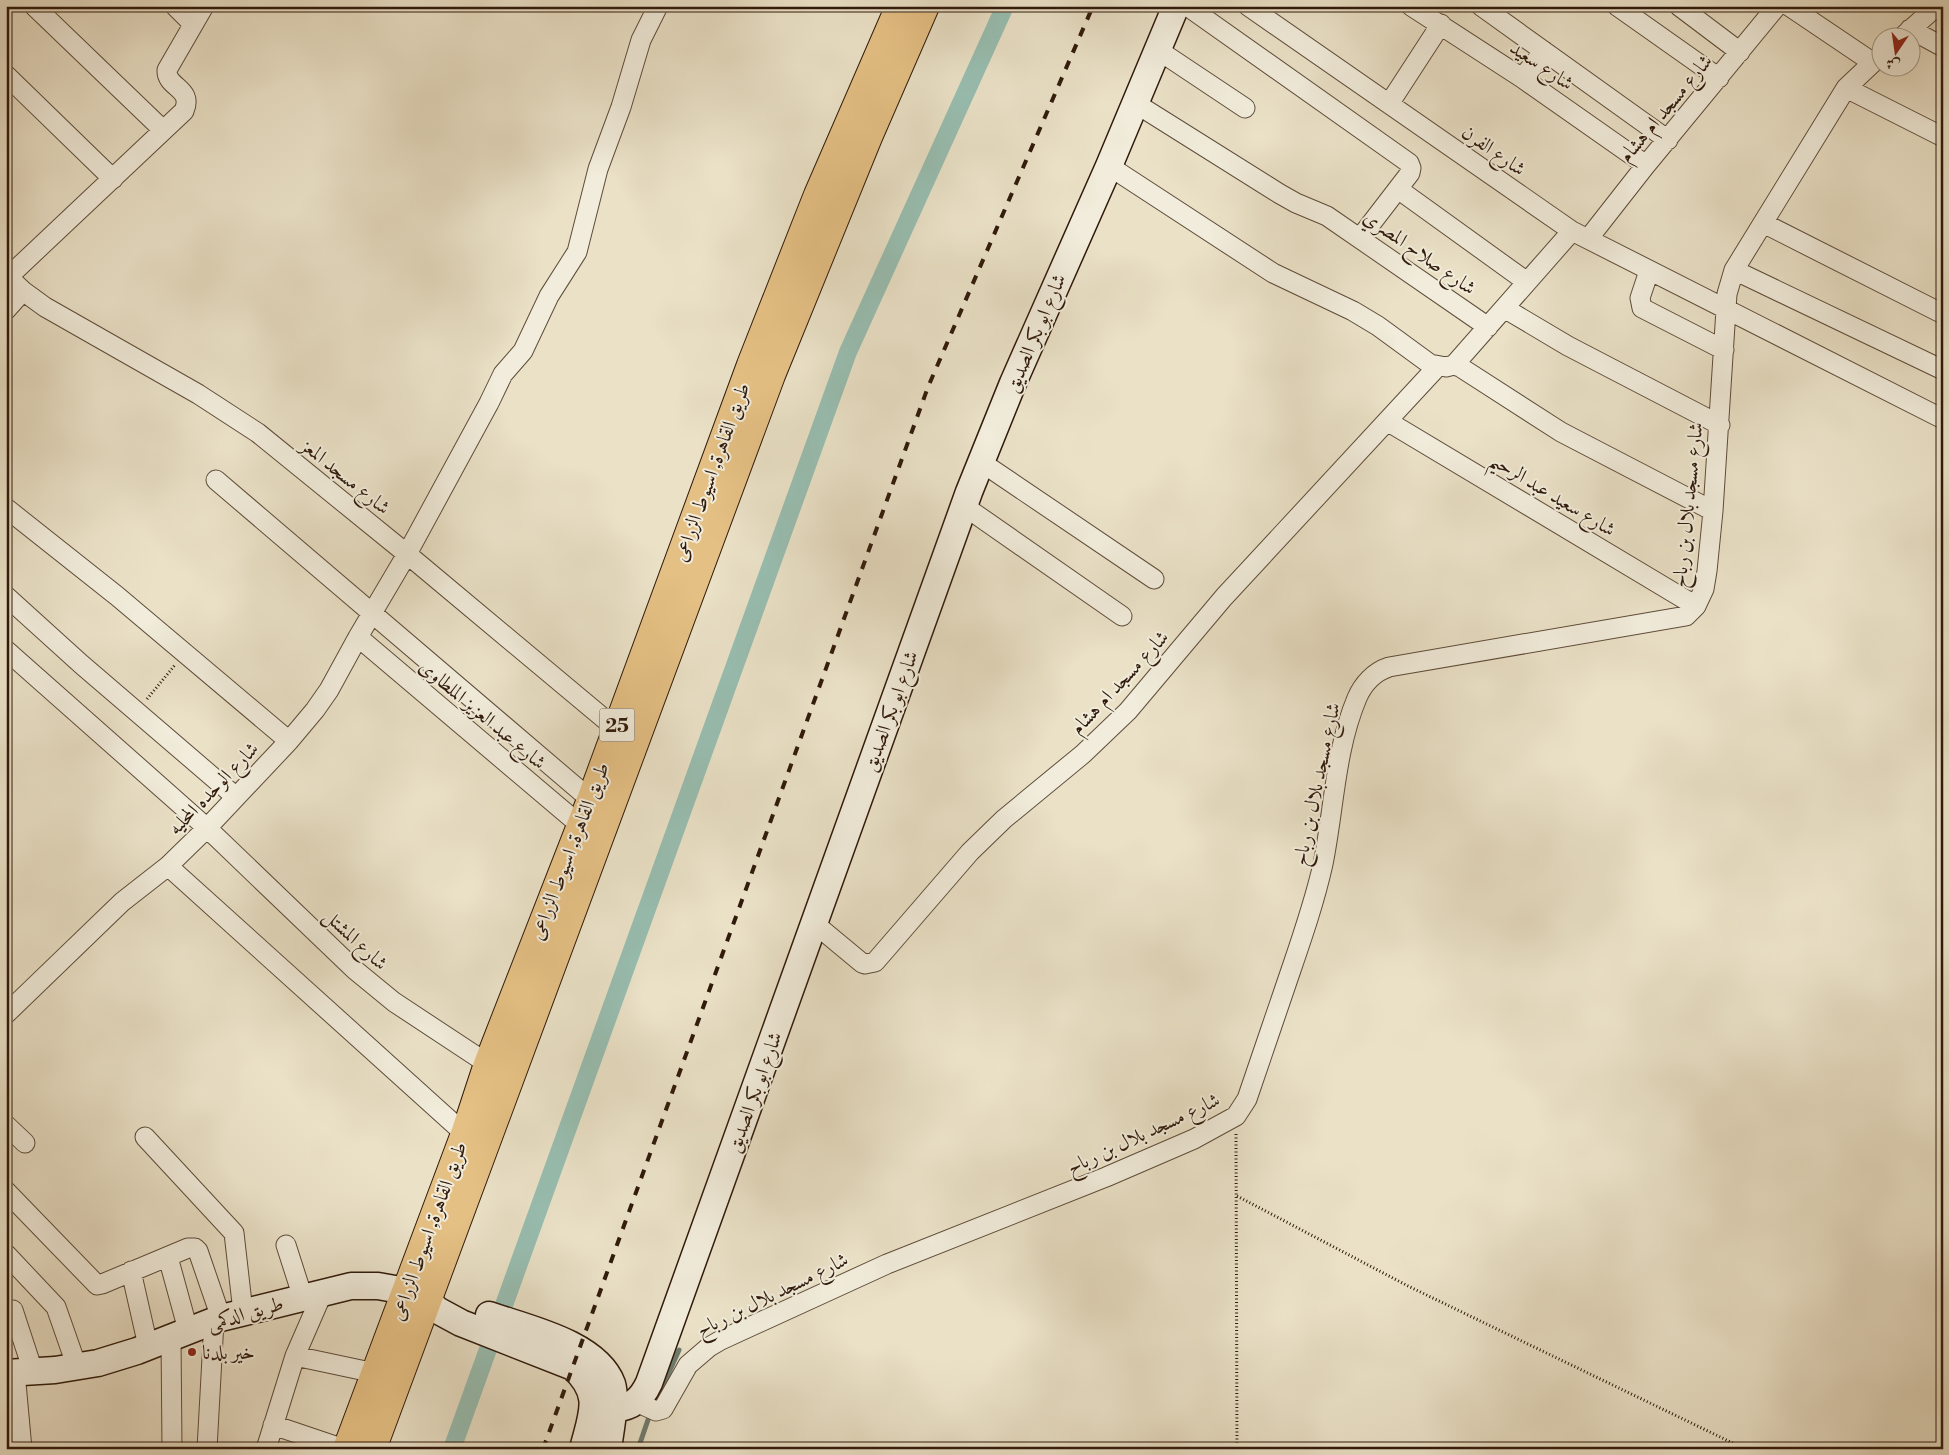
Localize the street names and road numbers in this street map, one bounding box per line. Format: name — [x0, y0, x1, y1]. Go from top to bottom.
street label: شارع سعيد — [1502, 36, 1578, 100]
street label: شارع مسجد ام هشام — [1614, 50, 1722, 171]
street label: شارع الفرن — [1454, 120, 1530, 186]
street label: شارع صلاح المصري — [1356, 205, 1480, 305]
street label: شارع ابو بكر الصديق — [1000, 270, 1076, 398]
street label: طريق القاهرة, اسيوط الزراعى — [668, 380, 756, 565]
street label: شارع مسجد بلال بن رباح — [1667, 421, 1714, 590]
street label: شارع مسجد المعز — [291, 432, 395, 524]
street label: شارع سعيد عبد الرحيم — [1482, 448, 1620, 548]
street label: شارع مسجد ام هشام — [1065, 626, 1178, 743]
street label: شارع ابو بكر الصديق — [858, 648, 929, 777]
street label: شارع عبد العزيز الملطاوى — [411, 655, 551, 779]
street label: شارع مسجد بلال بن رباح — [1288, 700, 1351, 869]
road number: 25 — [600, 708, 634, 742]
street label: شارع الوحده المحليه — [163, 737, 268, 844]
street label: طريق القاهرة, اسيوط الزراعى — [525, 759, 616, 944]
street label: شارع المشتل — [315, 904, 393, 979]
street label: شارع ابو بكر الصديق — [722, 1029, 793, 1158]
street label: شارع مسجد بلال بن رباح — [1063, 1088, 1226, 1184]
street label: طريق القاهرة, اسيوط الزراعى — [385, 1139, 473, 1324]
street label: شارع مسجد بلال بن رباح — [692, 1248, 855, 1347]
street label: طريق الدكمى — [204, 1292, 287, 1337]

